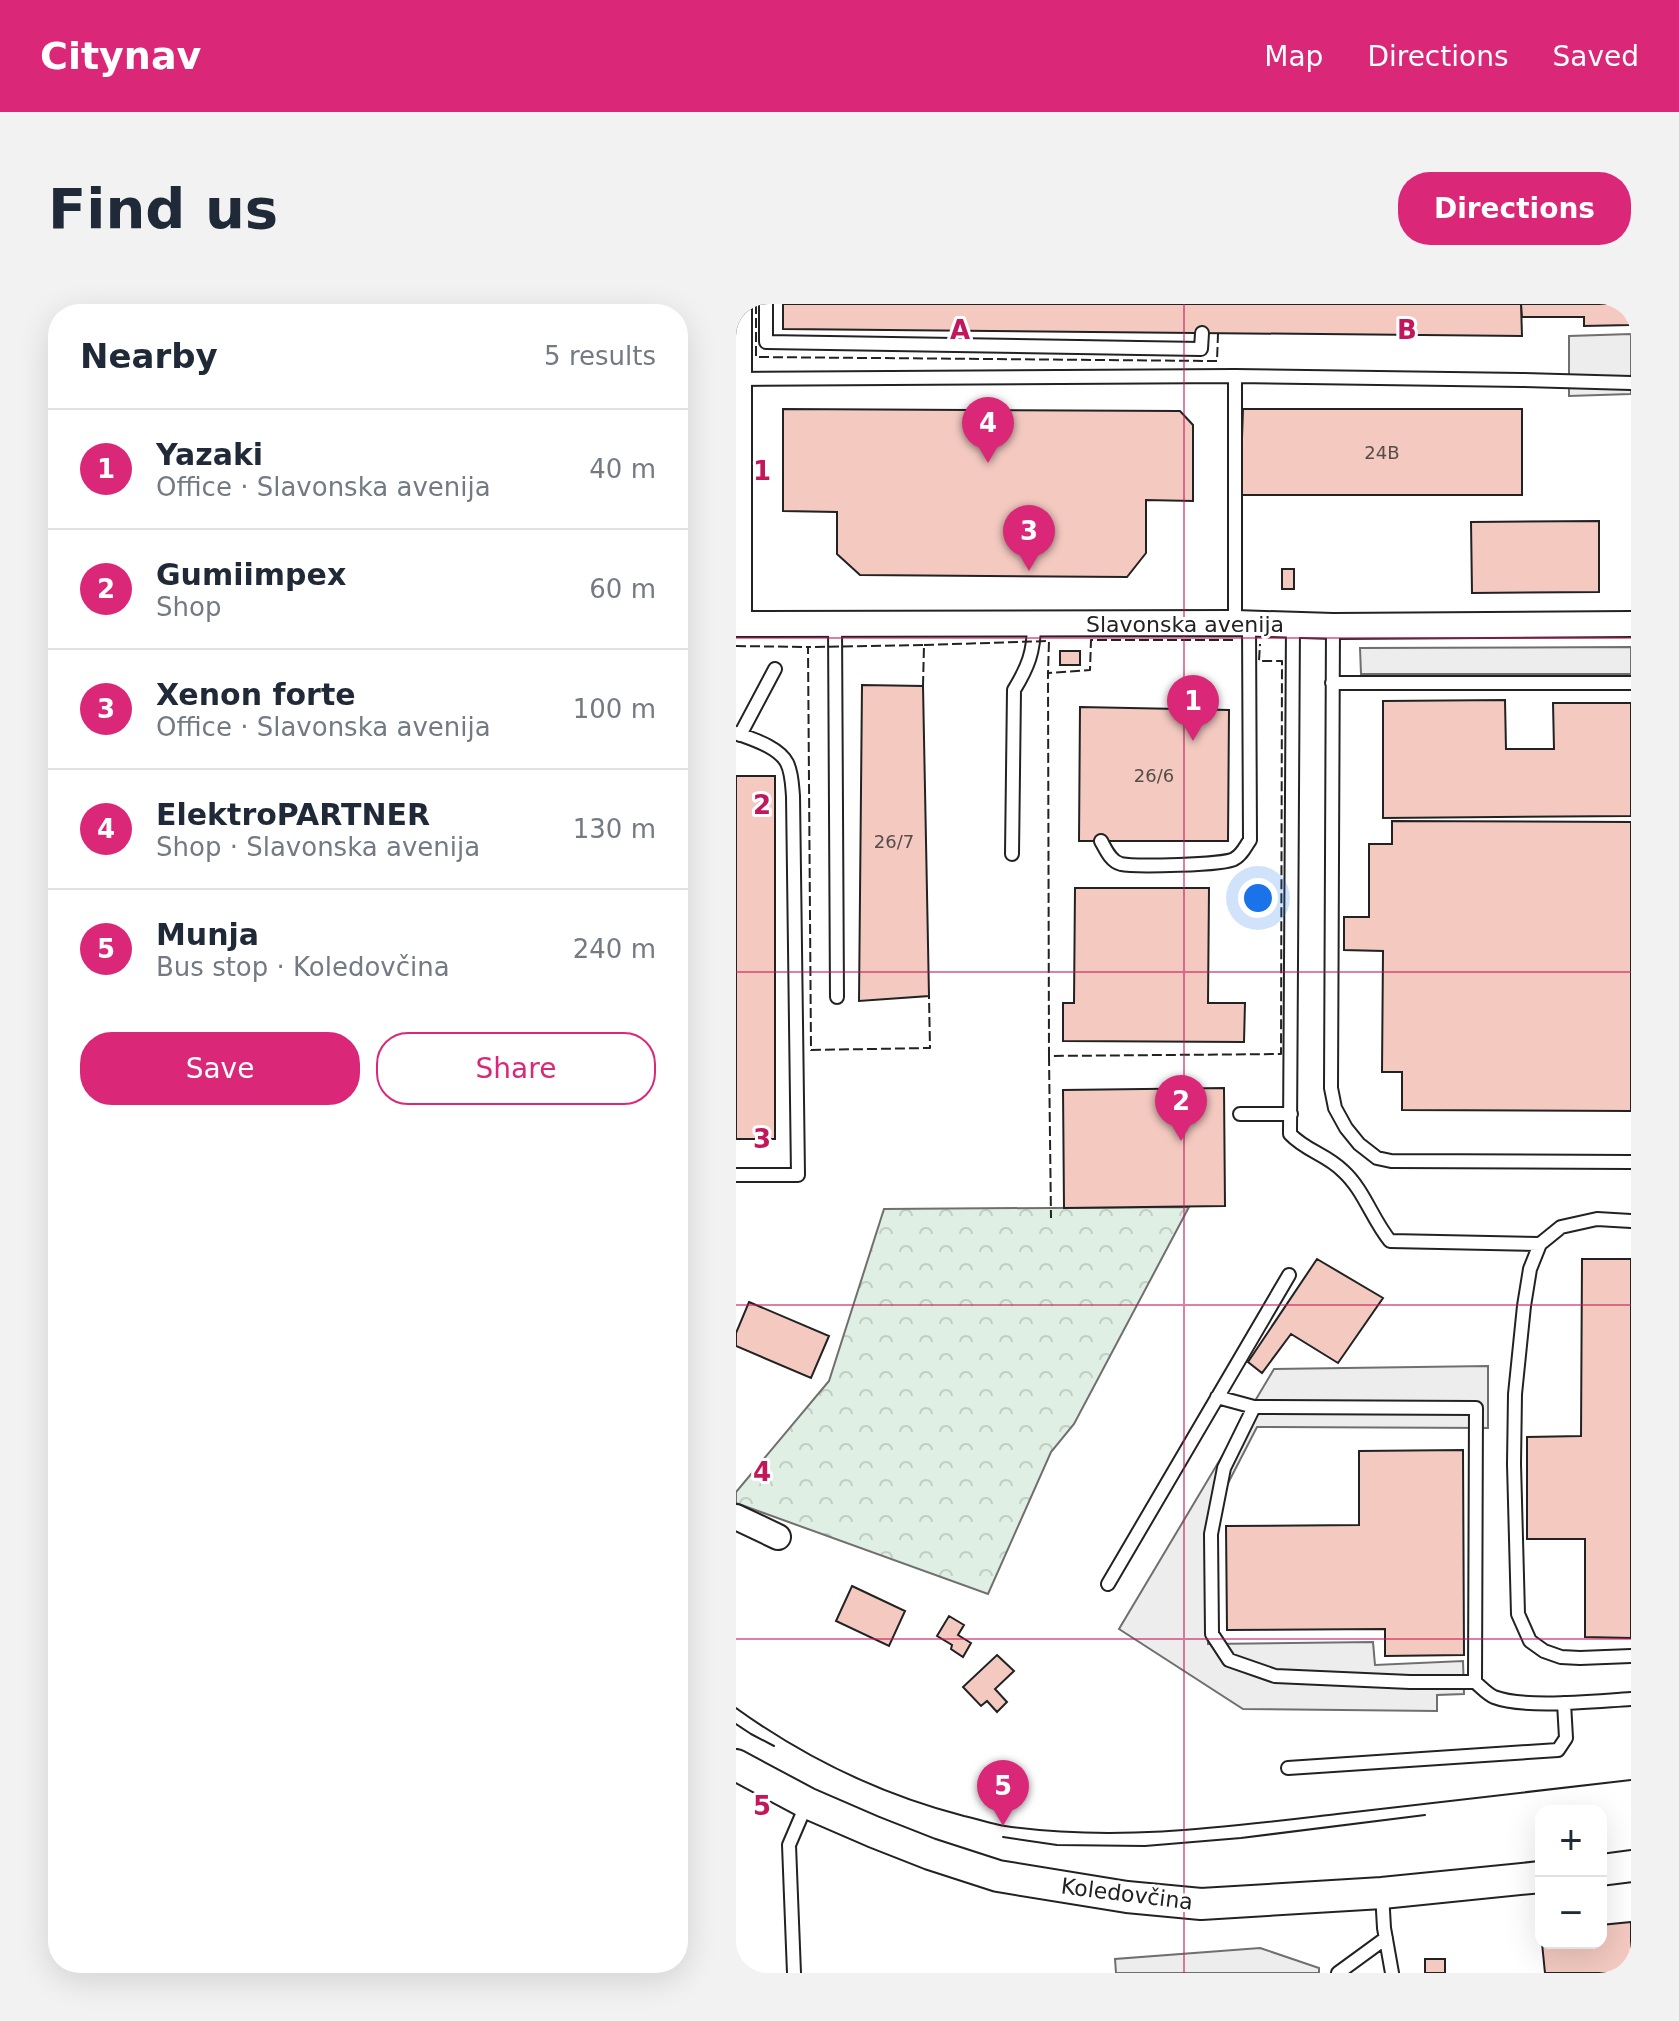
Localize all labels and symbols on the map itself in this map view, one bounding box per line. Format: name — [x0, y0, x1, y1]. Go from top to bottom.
text: A — [950, 315, 970, 345]
text: B — [1397, 315, 1417, 345]
pin: 4 — [962, 397, 1014, 463]
house number: 24B — [1364, 442, 1400, 463]
text: 1 — [753, 456, 771, 486]
pin: 3 — [1003, 505, 1055, 571]
street label: Slavonska avenija — [1086, 612, 1284, 637]
pin: 1 — [1167, 675, 1219, 741]
house number: 26/6 — [1134, 765, 1174, 786]
text: 2 — [753, 790, 771, 820]
house number: 26/7 — [874, 831, 914, 852]
your location — [1238, 878, 1278, 918]
pin: 2 — [1155, 1075, 1207, 1141]
text: 3 — [753, 1124, 771, 1154]
text: 4 — [753, 1457, 771, 1487]
pin: 5 — [977, 1760, 1029, 1826]
text: 5 — [753, 1791, 771, 1821]
street label: Koledovčina — [1060, 1874, 1194, 1914]

